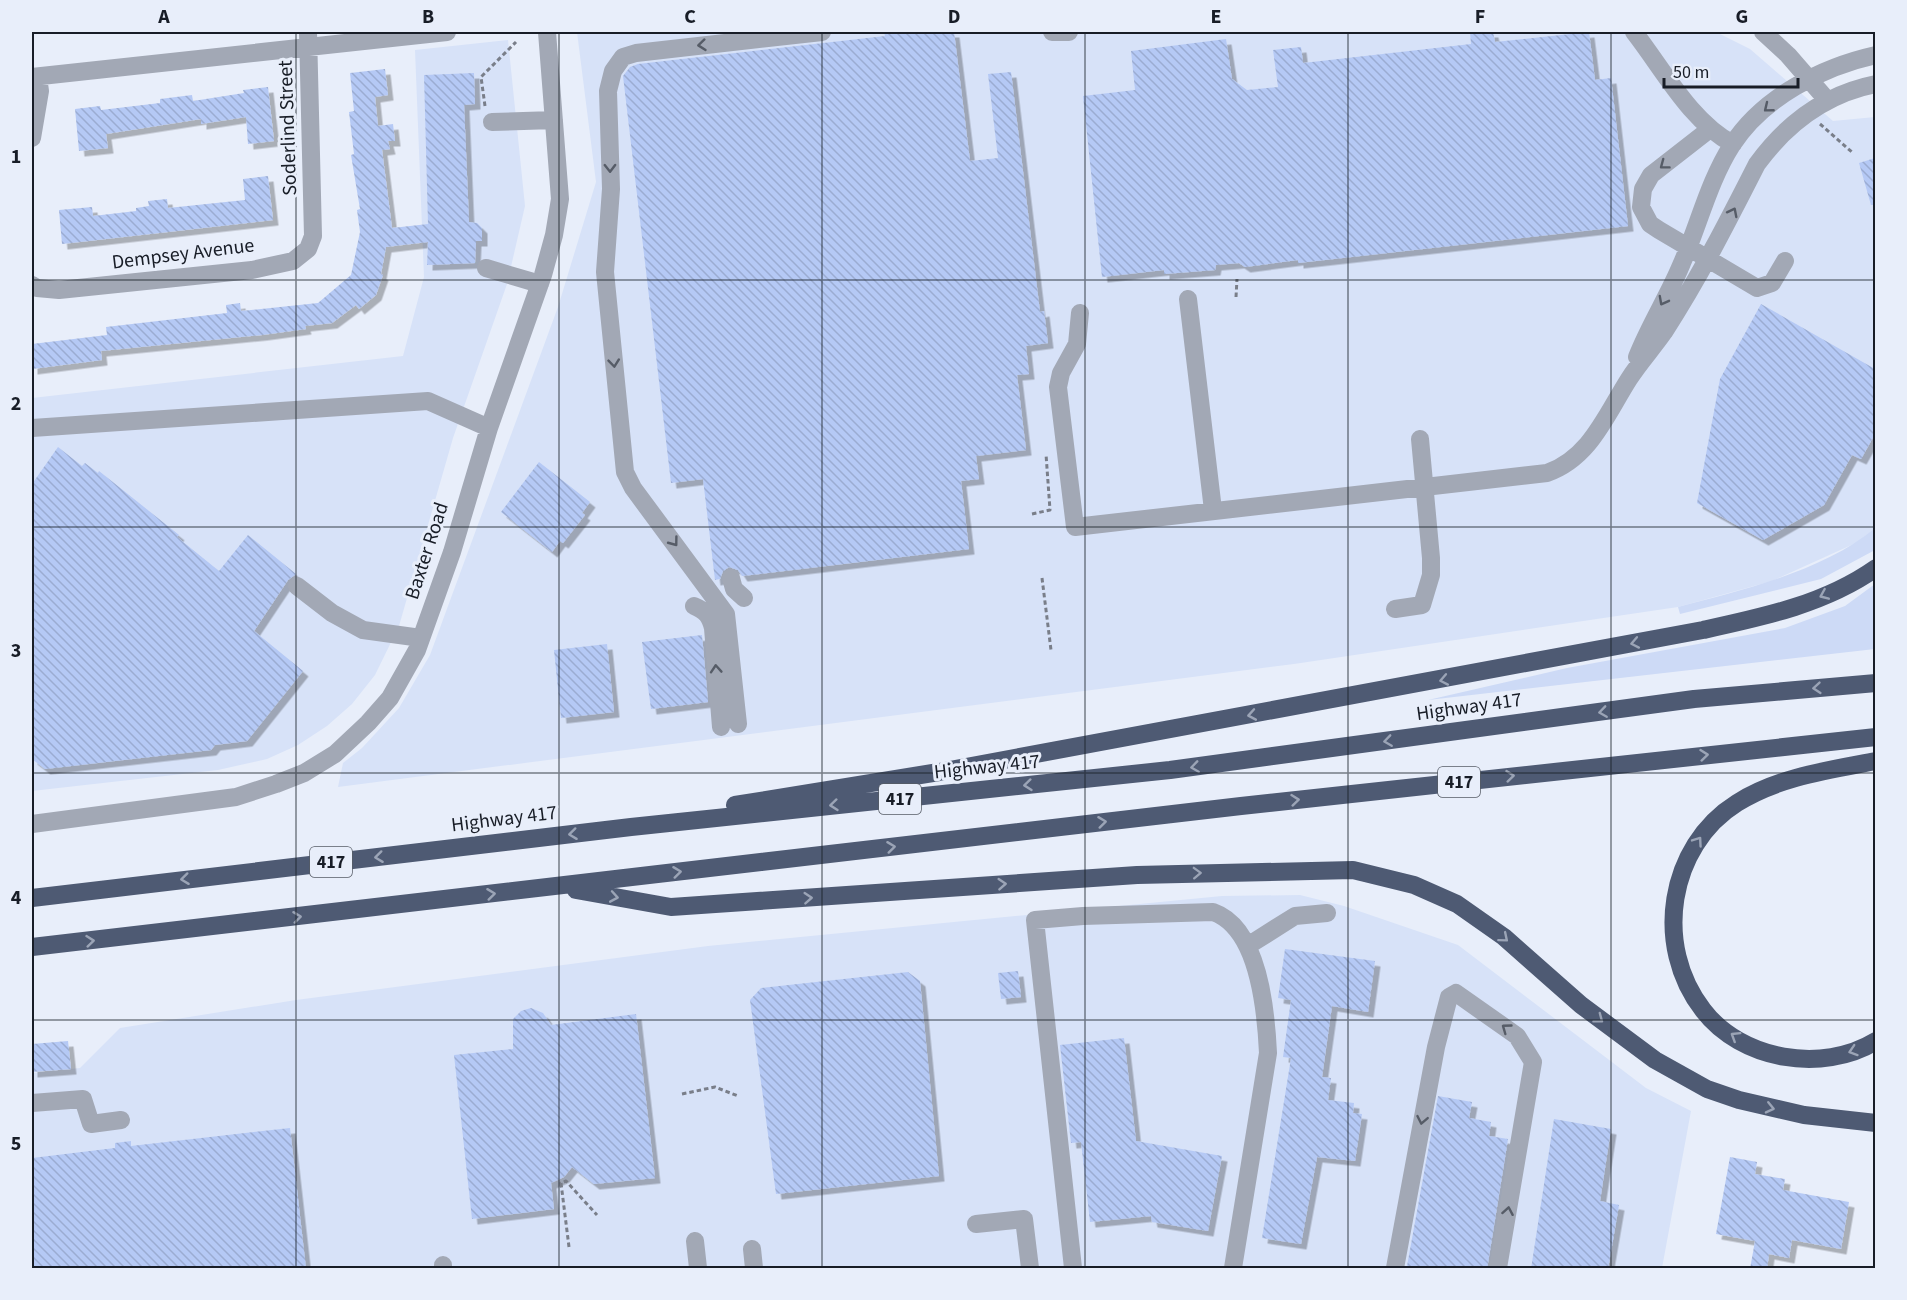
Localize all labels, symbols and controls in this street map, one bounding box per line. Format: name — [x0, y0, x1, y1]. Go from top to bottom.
text: A — [157, 3, 170, 31]
text: B — [422, 3, 434, 31]
text: C — [684, 3, 696, 31]
text: D — [948, 3, 960, 31]
text: E — [1211, 3, 1221, 31]
text: F — [1475, 3, 1485, 31]
text: G — [1736, 3, 1748, 31]
one-way arrow — [697, 38, 706, 51]
scale bar — [1664, 51, 1798, 89]
street label: Soderlind Street — [272, 59, 304, 196]
text: 50 m — [1673, 60, 1709, 85]
one-way arrow — [1764, 100, 1775, 111]
text: 1 — [11, 143, 21, 171]
one-way arrow — [1660, 158, 1671, 169]
one-way arrow — [604, 164, 617, 173]
one-way arrow — [1725, 207, 1737, 218]
street label: Dempsey Avenue — [110, 231, 256, 277]
one-way arrow — [1659, 295, 1670, 305]
one-way arrow — [607, 358, 620, 367]
text: 2 — [11, 390, 21, 418]
street label: Baxter Road — [398, 499, 456, 603]
one-way arrow — [667, 535, 678, 546]
one-way arrow — [1819, 588, 1830, 600]
one-way arrow — [1631, 636, 1641, 649]
text: 3 — [11, 637, 21, 665]
one-way arrow — [710, 664, 723, 673]
one-way arrow — [1439, 673, 1449, 686]
one-way arrow — [1813, 681, 1822, 694]
street label: Highway 417 — [1414, 686, 1524, 728]
one-way arrow — [1598, 705, 1607, 717]
one-way arrow — [1247, 708, 1257, 721]
one-way arrow — [1384, 734, 1393, 746]
street label: Highway 417 — [933, 748, 1041, 786]
one-way arrow — [1699, 749, 1709, 762]
one-way arrow — [1191, 760, 1200, 772]
road number: 417 — [1438, 767, 1480, 797]
one-way arrow — [1506, 770, 1515, 783]
one-way arrow — [1024, 778, 1033, 791]
road number: 417 — [879, 784, 921, 814]
one-way arrow — [1291, 794, 1300, 807]
street label: Highway 417 — [450, 799, 559, 839]
one-way arrow — [830, 799, 839, 811]
one-way arrow — [1097, 816, 1106, 829]
one-way arrow — [568, 827, 577, 840]
one-way arrow — [1691, 836, 1702, 847]
one-way arrow — [887, 841, 896, 854]
road number: 417 — [310, 847, 352, 877]
one-way arrow — [375, 850, 384, 862]
one-way arrow — [1192, 866, 1201, 879]
one-way arrow — [672, 867, 681, 879]
one-way arrow — [181, 873, 190, 885]
one-way arrow — [998, 878, 1007, 891]
text: 4 — [11, 884, 22, 912]
one-way arrow — [486, 889, 495, 901]
one-way arrow — [608, 890, 618, 903]
one-way arrow — [803, 892, 812, 905]
one-way arrow — [292, 911, 302, 924]
one-way arrow — [1497, 931, 1508, 942]
one-way arrow — [85, 935, 94, 948]
one-way arrow — [1593, 1011, 1604, 1022]
one-way arrow — [1501, 1024, 1512, 1035]
one-way arrow — [1731, 1032, 1741, 1044]
one-way arrow — [1848, 1043, 1859, 1056]
one-way arrow — [1765, 1100, 1775, 1113]
one-way arrow — [1416, 1115, 1429, 1125]
text: 5 — [11, 1130, 21, 1158]
one-way arrow — [1501, 1206, 1514, 1216]

